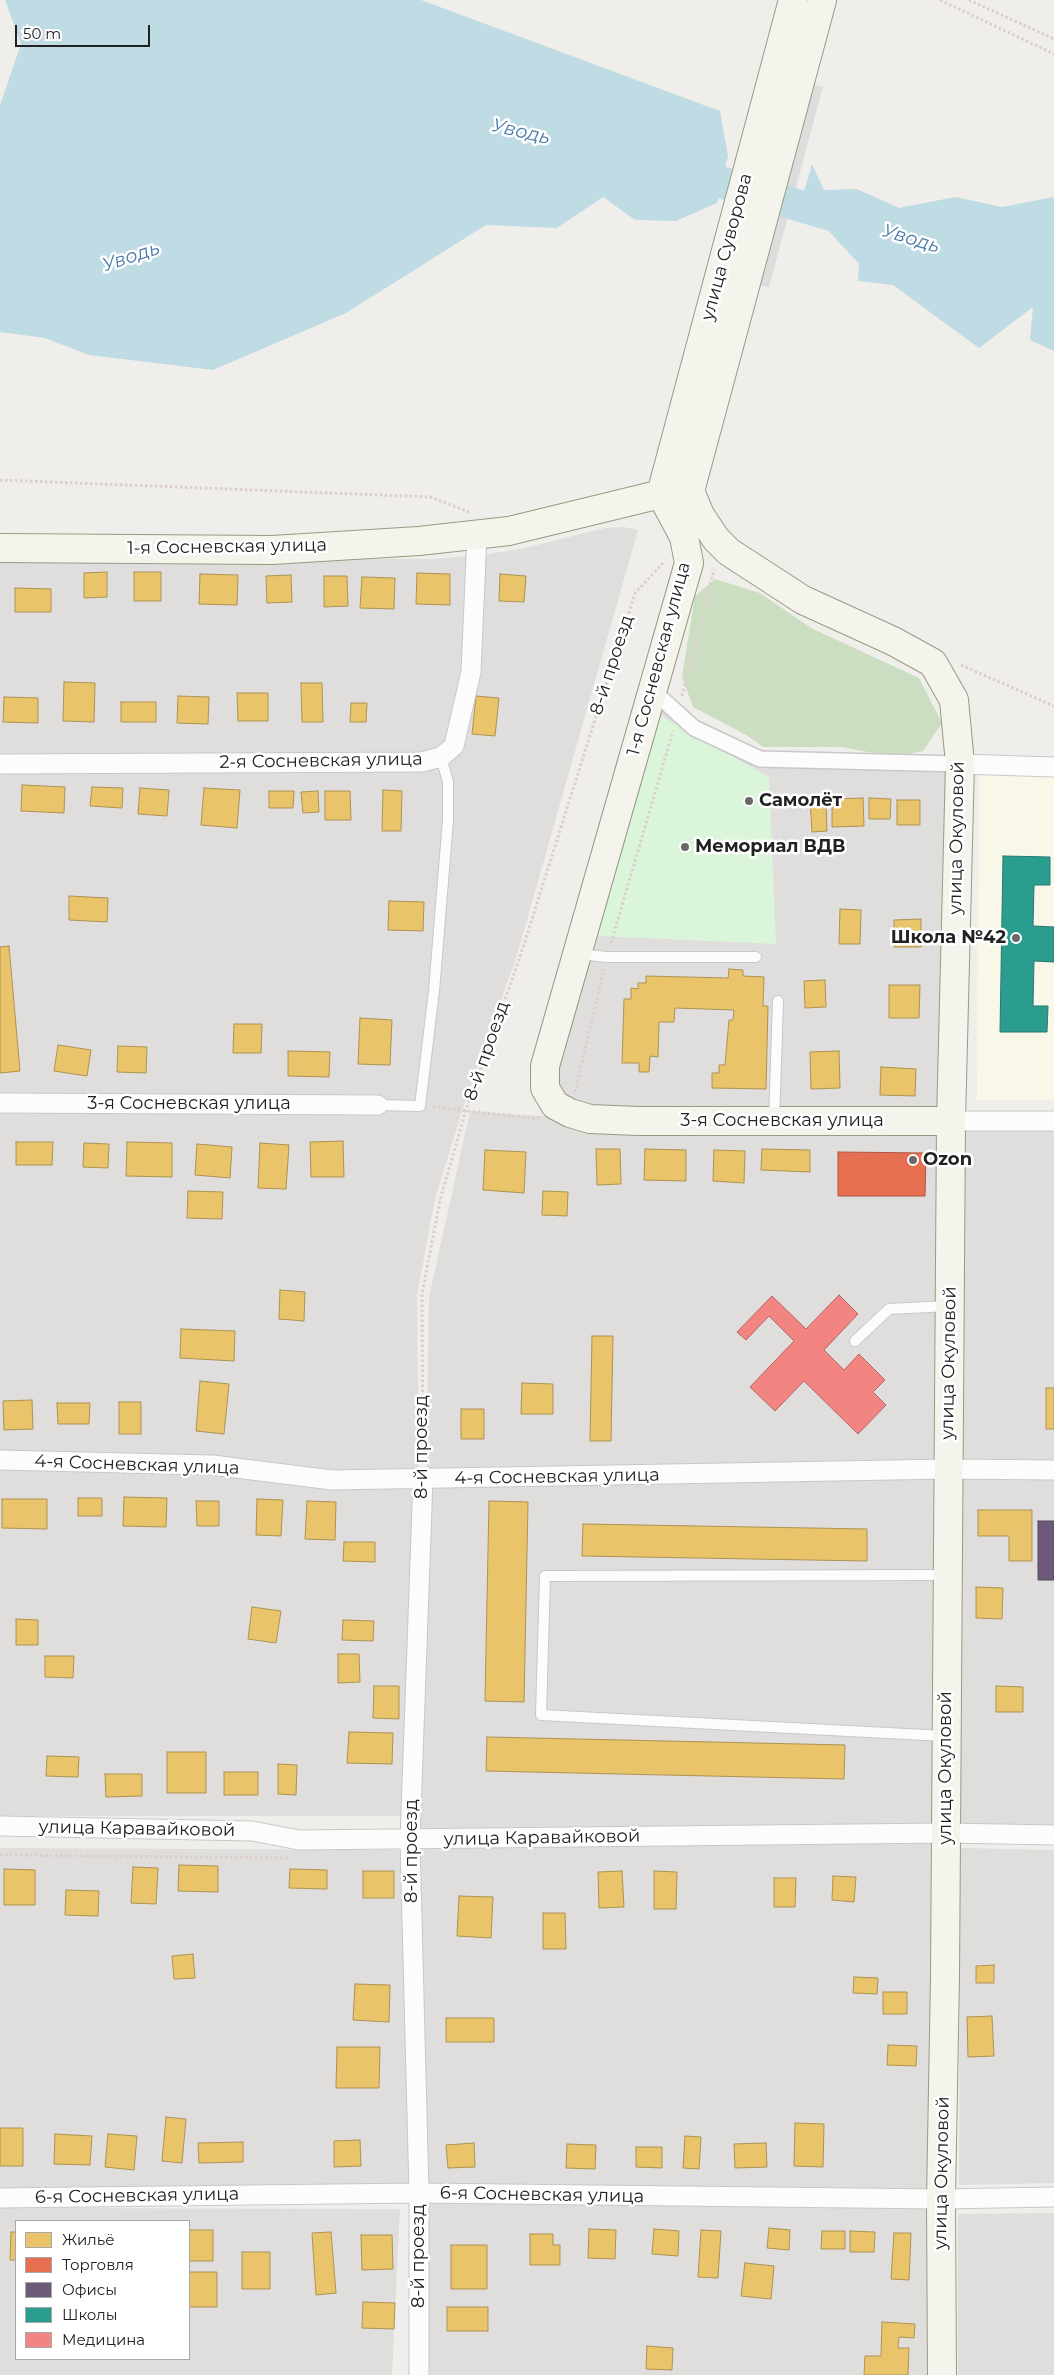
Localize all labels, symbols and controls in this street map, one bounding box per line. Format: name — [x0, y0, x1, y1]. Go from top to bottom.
scale bar — [18, 15, 152, 47]
text: 50 m — [23, 24, 61, 43]
water label: Уводь — [490, 114, 552, 150]
street label: улица Суворова — [697, 171, 757, 323]
water label: Уводь — [879, 219, 943, 259]
water label: Уводь — [99, 237, 163, 277]
street label: 1-я Сосневская улица — [127, 534, 327, 560]
street label: 1-я Сосневская улица — [623, 560, 695, 758]
street label: 8-й проезд — [586, 612, 638, 718]
street label: 2-я Сосневская улица — [219, 748, 423, 774]
street label: улица Окуловой — [945, 761, 969, 915]
place label: Самолёт — [759, 790, 842, 812]
marker: Самолёт — [743, 795, 755, 807]
place label: Мемориал ВДВ — [695, 836, 845, 858]
marker: Мемориал ВДВ — [679, 841, 691, 853]
place label: Школа №42 — [891, 927, 1006, 949]
marker: Школа №42 — [1010, 932, 1022, 944]
street label: 8-й проезд — [460, 998, 514, 1104]
street label: 3-я Сосневская улица — [87, 1093, 291, 1115]
street label: 3-я Сосневская улица — [680, 1110, 884, 1132]
place label: Ozon — [923, 1149, 972, 1171]
marker: Ozon — [907, 1154, 919, 1166]
street label: улица Окуловой — [937, 1286, 961, 1440]
street label: 8-й проезд — [411, 1395, 433, 1499]
street label: 4-я Сосневская улица — [34, 1451, 240, 1479]
street label: 4-я Сосневская улица — [454, 1464, 660, 1490]
street label: улица Окуловой — [935, 1691, 957, 1845]
street label: 8-й проезд — [401, 1799, 423, 1903]
street label: улица Каравайковой — [38, 1816, 236, 1842]
street label: улица Каравайковой — [443, 1825, 641, 1851]
street label: улица Окуловой — [930, 2096, 954, 2250]
street label: 6-я Сосневская улица — [440, 2182, 644, 2208]
street label: 6-я Сосневская улица — [35, 2183, 239, 2209]
street label: 8-й проезд — [408, 2204, 430, 2308]
legend — [15, 2220, 190, 2360]
text: Жильё — [62, 2230, 115, 2249]
text: Торговля — [62, 2255, 134, 2274]
text: Офисы — [62, 2280, 117, 2299]
text: Школы — [62, 2305, 118, 2324]
text: Медицина — [62, 2330, 145, 2349]

